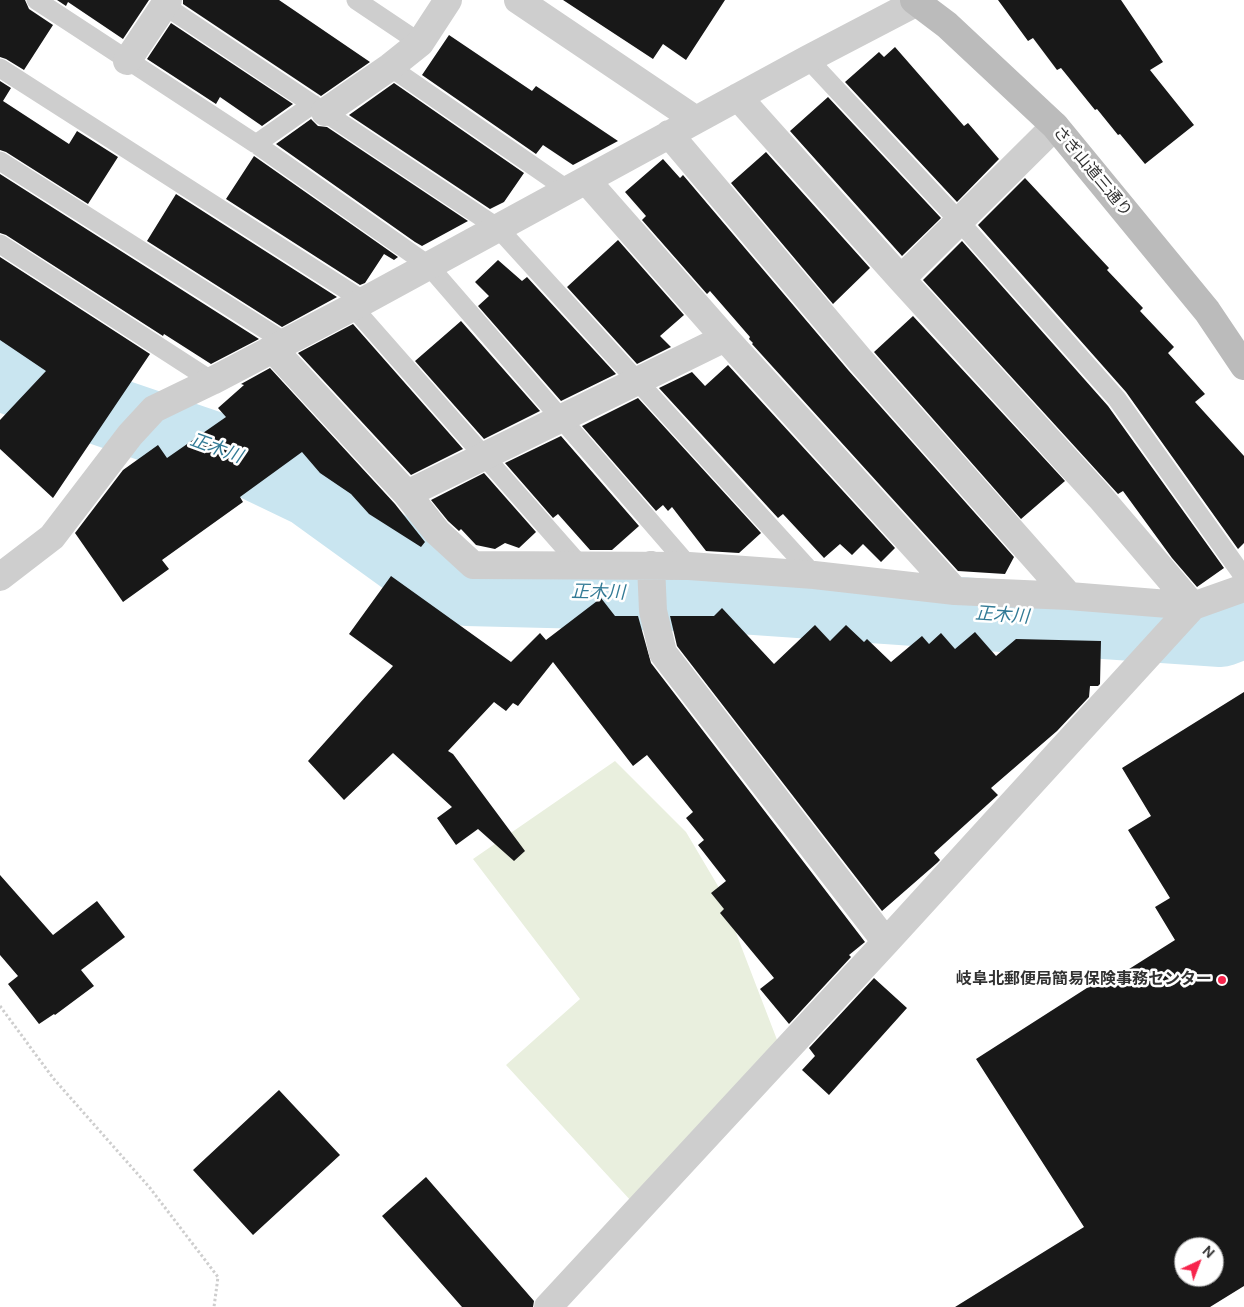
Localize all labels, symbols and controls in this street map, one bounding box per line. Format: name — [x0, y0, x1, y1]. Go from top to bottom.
street label: さぎ山道三通り — [1049, 123, 1135, 221]
water label: 正木川 — [187, 430, 245, 468]
water label: 正木川 — [571, 582, 625, 604]
water label: 正木川 — [974, 603, 1030, 629]
place label: 岐阜北郵便局簡易保険事務センター — [956, 970, 1212, 990]
marker: 岐阜北郵便局簡易保険事務センター — [1216, 974, 1228, 986]
north arrow — [1174, 1237, 1224, 1287]
text: N — [1199, 1242, 1218, 1262]

